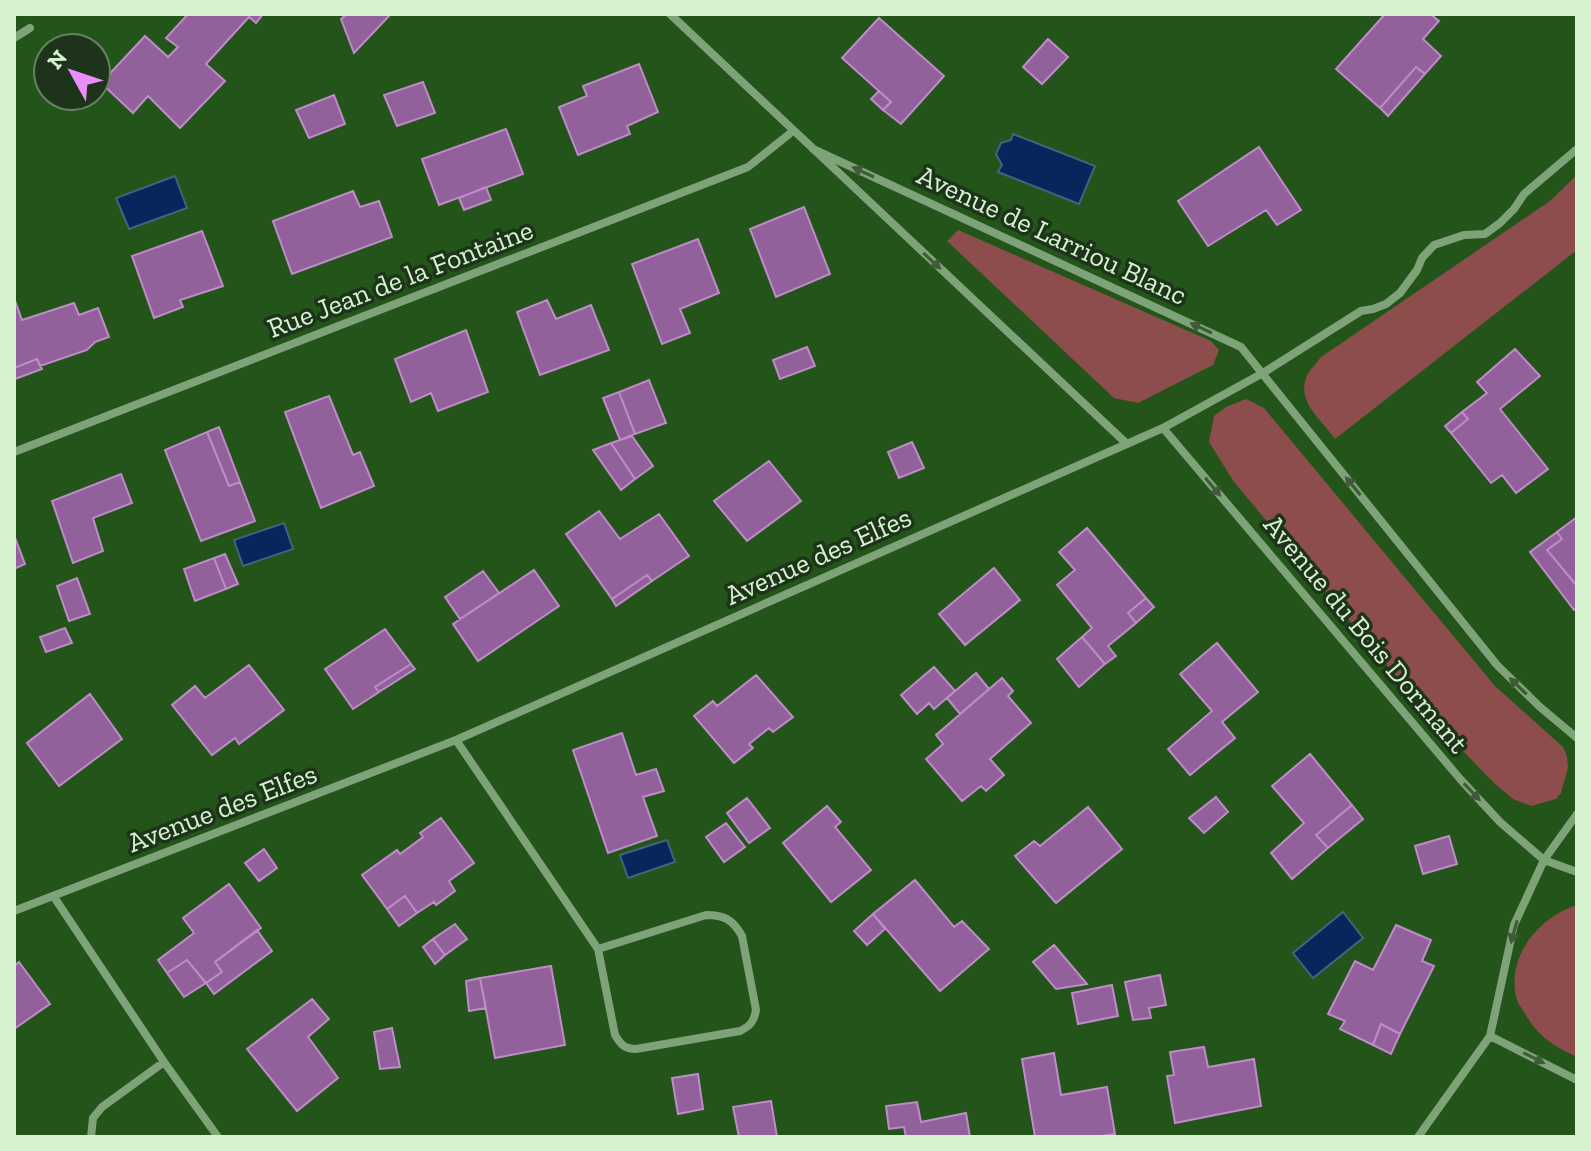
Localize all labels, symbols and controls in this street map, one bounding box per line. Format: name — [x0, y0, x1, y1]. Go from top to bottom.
north arrow — [32, 32, 112, 112]
text: N — [41, 44, 73, 75]
street label: Avenue de Larriou Blanc — [912, 158, 1192, 312]
one-way arrow — [852, 166, 875, 179]
street label: Rue Jean de la Fontaine — [263, 213, 537, 345]
one-way arrow — [922, 251, 941, 269]
one-way arrow — [1189, 321, 1213, 335]
one-way arrow — [1345, 476, 1362, 496]
one-way arrow — [1204, 477, 1221, 497]
street label: Avenue des Elfes — [720, 500, 916, 612]
street label: Avenue du Bois Dormant — [1257, 508, 1476, 760]
one-way arrow — [1509, 677, 1528, 696]
street label: Avenue des Elfes — [123, 757, 321, 859]
one-way arrow — [1463, 782, 1481, 801]
one-way arrow — [1507, 919, 1519, 944]
one-way arrow — [1522, 1051, 1545, 1065]

